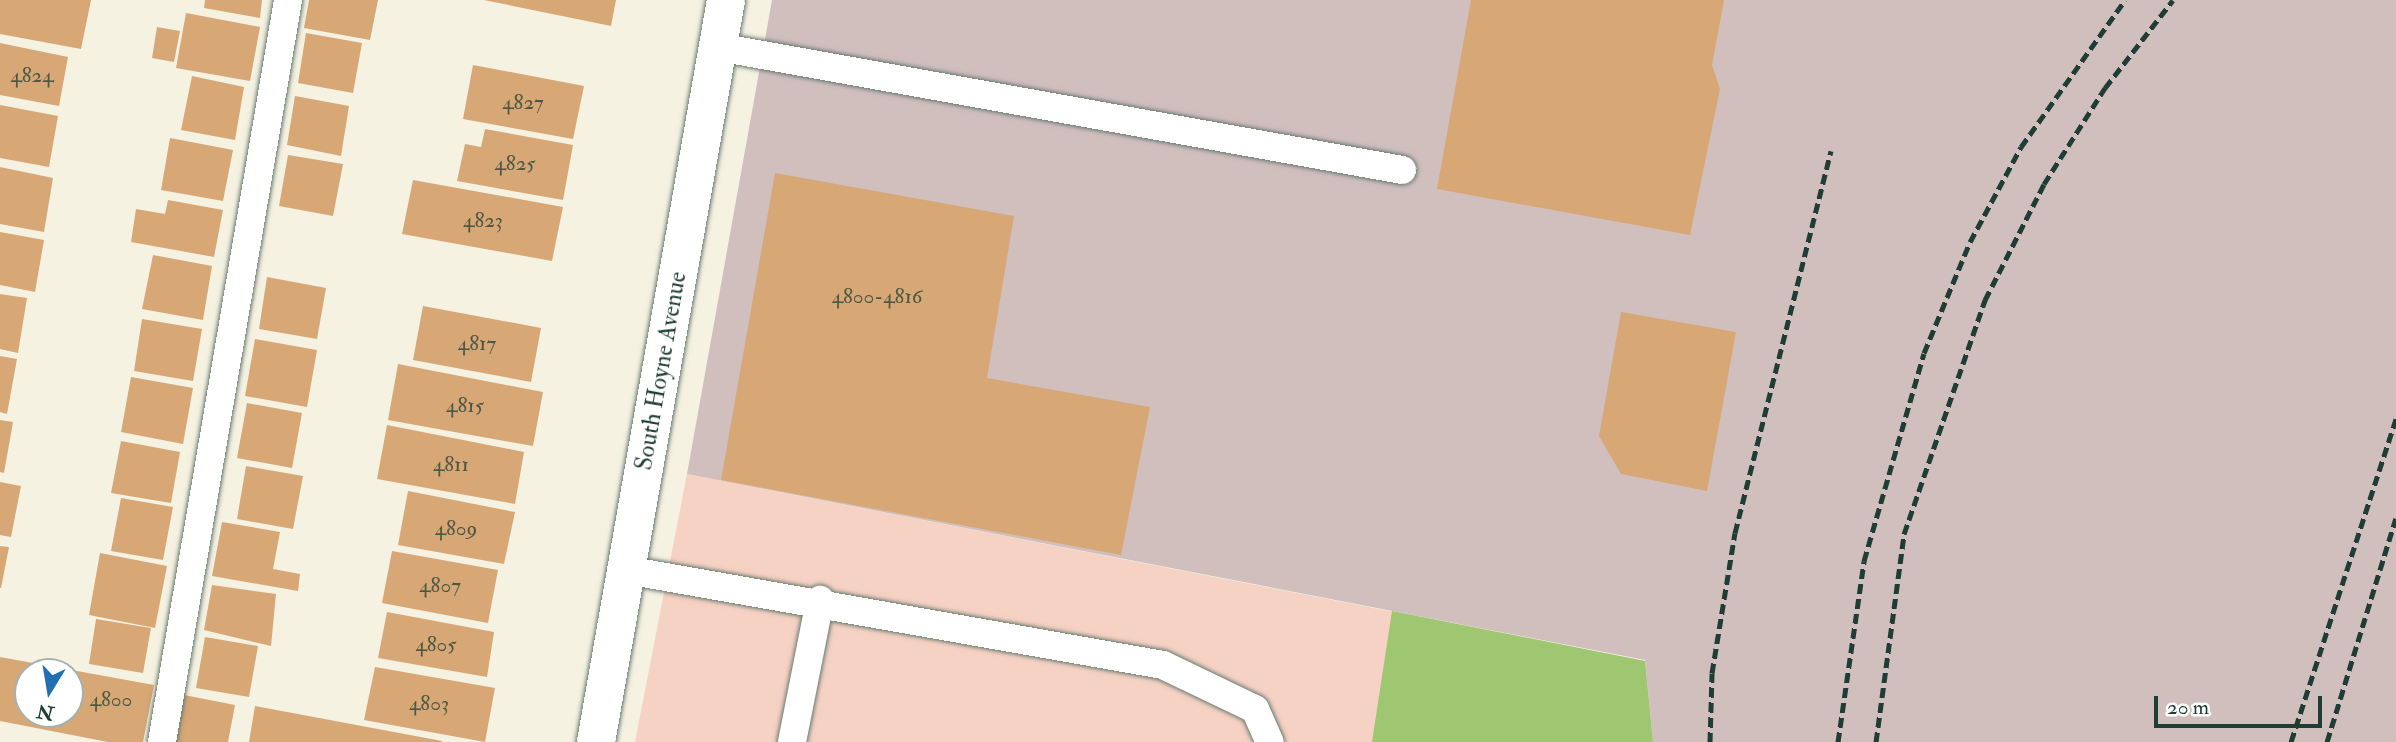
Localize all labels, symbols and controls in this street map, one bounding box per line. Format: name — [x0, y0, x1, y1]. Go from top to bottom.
house number: 4824 — [10, 63, 54, 89]
house number: 4827 — [502, 90, 544, 116]
house number: 4825 — [495, 151, 535, 177]
house number: 4823 — [463, 208, 503, 234]
street label: South Hoyne Avenue — [629, 270, 693, 472]
house number: 4800-4816 — [832, 284, 922, 310]
house number: 4817 — [458, 331, 496, 357]
house number: 4815 — [446, 393, 484, 419]
house number: 4811 — [433, 452, 469, 478]
house number: 4809 — [435, 516, 477, 542]
house number: 4807 — [419, 573, 461, 599]
house number: 4805 — [415, 632, 457, 658]
north arrow — [14, 658, 84, 728]
scale bar — [2158, 682, 2326, 726]
house number: 4800 — [90, 687, 132, 713]
house number: 4803 — [409, 691, 449, 717]
text: 20 m — [2167, 694, 2209, 721]
text: N — [35, 698, 56, 725]

